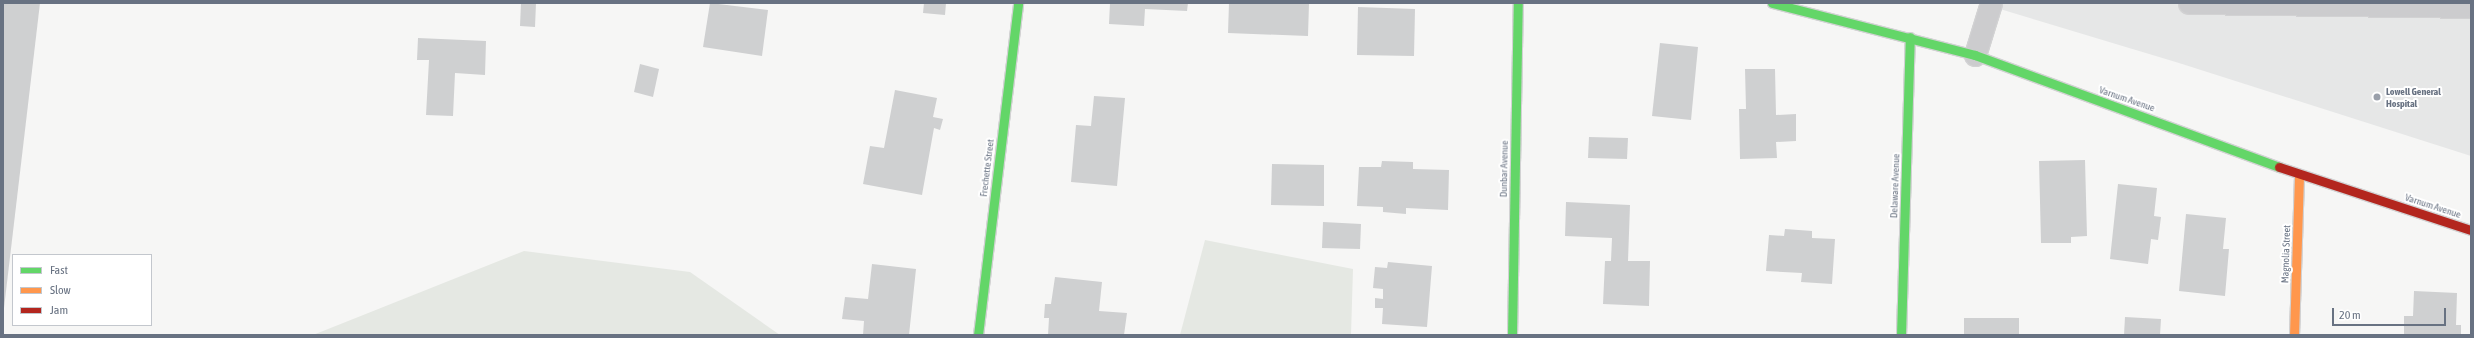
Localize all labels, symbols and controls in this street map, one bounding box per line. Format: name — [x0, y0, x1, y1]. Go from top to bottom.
street label: Varnum Avenue — [2098, 84, 2156, 114]
place label: Lowell General Hospital — [2386, 85, 2441, 108]
marker: Lowell General Hospital — [2371, 91, 2383, 103]
street label: Frechette Street — [978, 139, 996, 197]
street label: Dunbar Avenue — [1498, 141, 1510, 197]
street label: Delaware Avenue — [1888, 154, 1902, 218]
street label: Varnum Avenue — [2404, 191, 2462, 221]
street label: Magnolia Street — [2279, 225, 2293, 283]
legend — [12, 254, 152, 326]
text: Fast — [50, 263, 68, 277]
text: Slow — [50, 283, 71, 297]
scale bar — [2334, 300, 2448, 326]
text: Jam — [50, 303, 68, 317]
text: 20 m — [2339, 308, 2361, 322]

